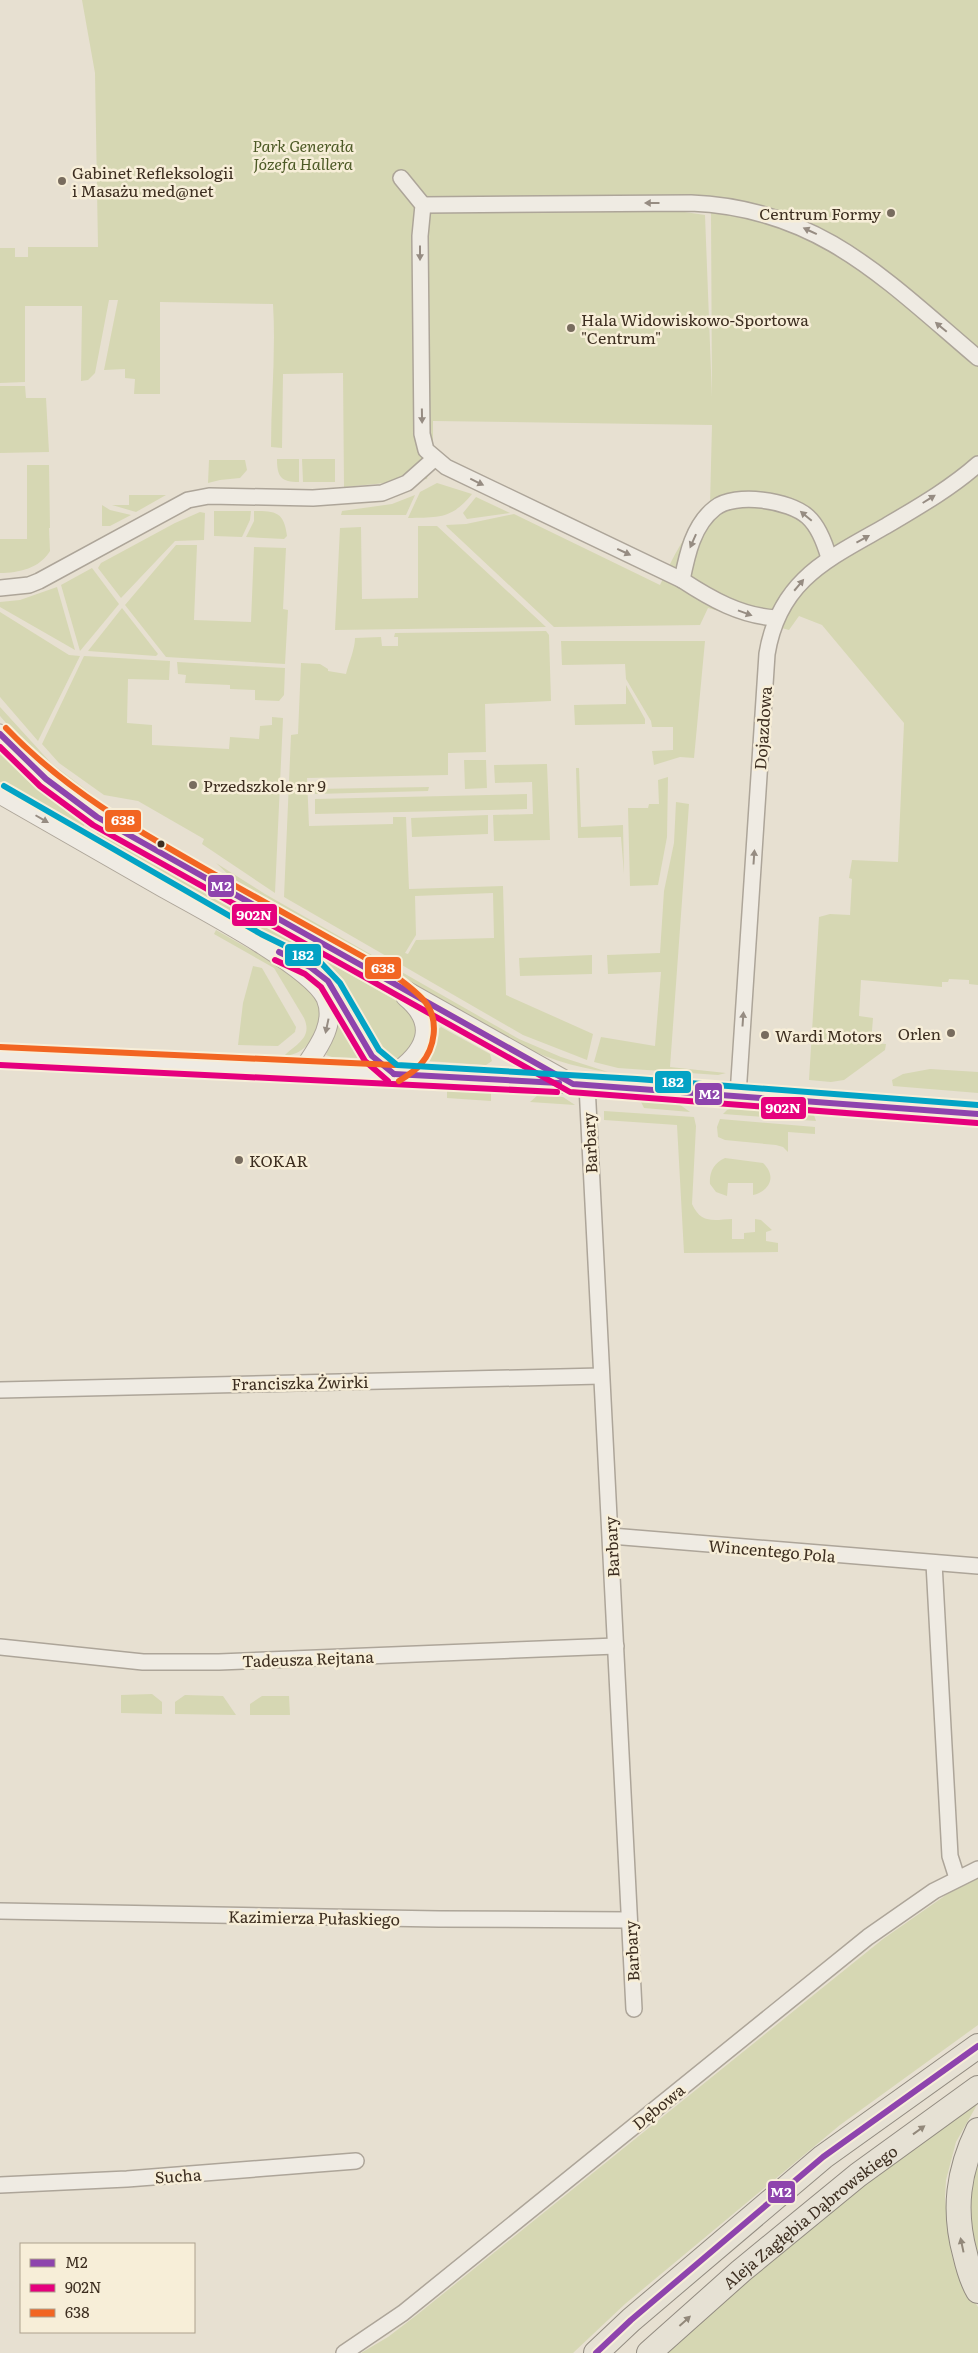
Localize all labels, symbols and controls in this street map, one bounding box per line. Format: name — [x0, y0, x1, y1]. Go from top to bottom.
park label: Park Generała Józefa Hallera — [252, 133, 355, 175]
place label: Gabinet Refleksologii i Masażu med@net — [72, 160, 234, 202]
marker: Gabinet Refleksologii i Masażu med@net — [56, 175, 68, 187]
one-way arrow — [644, 199, 660, 207]
place label: Centrum Formy — [759, 201, 882, 225]
marker: Centrum Formy — [885, 207, 897, 219]
one-way arrow — [803, 227, 817, 235]
one-way arrow — [416, 245, 424, 261]
place label: Hala Widowiskowo-Sportowa "Centrum" — [581, 307, 809, 349]
one-way arrow — [934, 321, 947, 332]
marker: Hala Widowiskowo-Sportowa "Centrum" — [565, 322, 577, 334]
one-way arrow — [418, 408, 426, 424]
one-way arrow — [470, 478, 484, 486]
one-way arrow — [922, 495, 936, 504]
one-way arrow — [799, 510, 812, 521]
one-way arrow — [688, 534, 696, 548]
one-way arrow — [856, 534, 870, 543]
one-way arrow — [617, 548, 631, 556]
one-way arrow — [794, 578, 805, 591]
one-way arrow — [737, 610, 752, 617]
street label: Dojazdowa — [747, 685, 777, 771]
place label: Przedszkole nr 9 — [203, 773, 326, 797]
marker: Przedszkole nr 9 — [187, 779, 199, 791]
line badge: 638 — [104, 809, 142, 833]
text: 638 — [111, 809, 135, 829]
one-way arrow — [36, 814, 49, 823]
unlabelled marker — [156, 839, 166, 849]
one-way arrow — [750, 849, 758, 865]
line badge: M2 — [207, 874, 235, 898]
text: M2 — [210, 875, 232, 895]
line badge: 902N — [231, 903, 278, 927]
text: 902N — [236, 904, 272, 924]
line badge: 182 — [284, 943, 322, 967]
text: 182 — [292, 944, 314, 964]
line badge: 638 — [364, 956, 402, 980]
text: 638 — [371, 957, 395, 977]
one-way arrow — [739, 1011, 747, 1027]
one-way arrow — [323, 1019, 331, 1034]
place label: Orlen — [898, 1021, 941, 1045]
place label: Wardi Motors — [775, 1023, 882, 1047]
marker: Orlen — [945, 1027, 957, 1039]
marker: Wardi Motors — [759, 1029, 771, 1041]
line badge: 182 — [654, 1070, 692, 1094]
text: 182 — [662, 1071, 684, 1091]
line badge: M2 — [694, 1082, 723, 1106]
text: M2 — [698, 1083, 720, 1103]
line badge: 902N — [760, 1096, 807, 1120]
text: 902N — [765, 1097, 801, 1117]
street label: Barbary — [575, 1111, 603, 1174]
place label: KOKAR — [249, 1148, 308, 1172]
marker: KOKAR — [233, 1154, 245, 1166]
street label: Franciszka Żwirki — [231, 1369, 369, 1395]
street label: Barbary — [597, 1515, 625, 1578]
street label: Wincentego Pola — [707, 1532, 837, 1568]
street label: Tadeusza Rejtana — [242, 1644, 375, 1672]
street label: Kazimierza Pułaskiego — [228, 1904, 400, 1930]
street label: Barbary — [617, 1919, 645, 1982]
street label: Dębowa — [627, 2077, 690, 2135]
one-way arrow — [913, 2125, 926, 2135]
street label: Aleja Zagłębia Dąbrowskiego — [717, 2138, 902, 2294]
street label: Sucha — [154, 2161, 202, 2189]
line badge: M2 — [767, 2180, 796, 2204]
text: M2 — [770, 2181, 792, 2201]
one-way arrow — [958, 2236, 966, 2252]
legend — [20, 2243, 195, 2333]
text: M2 — [65, 2250, 88, 2273]
text: 902N — [65, 2275, 102, 2298]
text: 638 — [65, 2300, 89, 2323]
one-way arrow — [679, 2315, 692, 2326]

